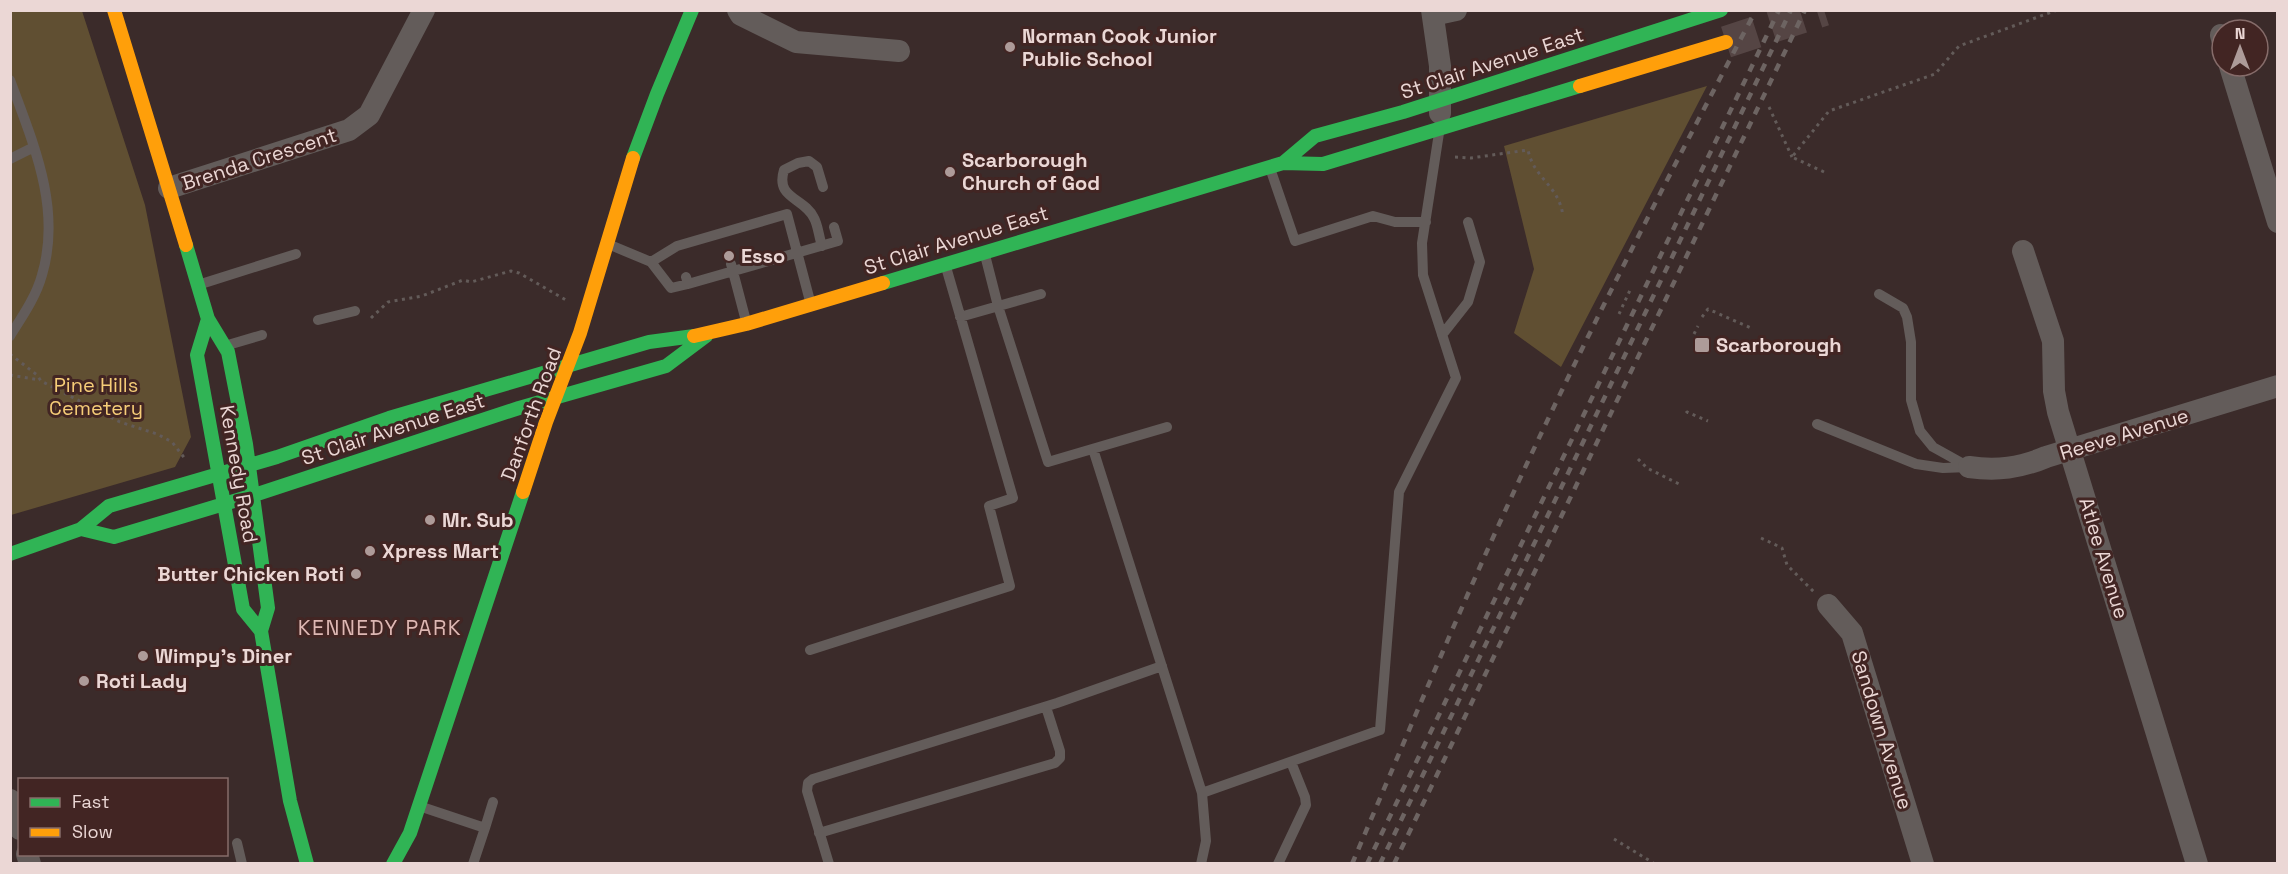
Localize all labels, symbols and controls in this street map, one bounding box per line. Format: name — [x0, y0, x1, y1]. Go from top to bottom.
north arrow — [2210, 18, 2270, 78]
street label: St Clair Avenue East — [1397, 21, 1587, 105]
place label: Norman Cook Junior Public School — [1022, 23, 1217, 72]
text: N — [2235, 23, 2245, 44]
marker: Norman Cook Junior Public School — [1003, 40, 1017, 54]
street label: Brenda Crescent — [178, 122, 340, 196]
place label: Scarborough Church of God — [962, 147, 1100, 196]
marker: Scarborough Church of God — [943, 165, 957, 179]
street label: St Clair Avenue East — [861, 200, 1051, 280]
place label: Esso — [741, 243, 785, 269]
marker: Esso — [722, 249, 736, 263]
place label: Scarborough — [1716, 332, 1842, 358]
marker: Scarborough — [1693, 336, 1711, 354]
street label: Danforth Road — [495, 343, 567, 485]
park label: Pine Hills Cemetery — [49, 372, 143, 421]
street label: St Clair Avenue East — [298, 387, 488, 471]
street label: Reeve Avenue — [2056, 402, 2192, 466]
street label: Kennedy Road — [214, 403, 264, 545]
street label: Atlee Avenue — [2073, 494, 2135, 622]
place label: Mr. Sub — [442, 507, 514, 533]
marker: Mr. Sub — [423, 513, 437, 527]
place label: Xpress Mart — [382, 538, 499, 564]
marker: Xpress Mart — [363, 544, 377, 558]
place label: Butter Chicken Roti — [157, 561, 344, 587]
marker: Butter Chicken Roti — [349, 567, 363, 581]
district label: KENNEDY PARK — [298, 614, 462, 641]
place label: Wimpy's Diner — [155, 643, 292, 669]
street label: Sandown Avenue — [1845, 647, 1919, 813]
marker: Wimpy's Diner — [136, 649, 150, 663]
place label: Roti Lady — [96, 668, 187, 694]
marker: Roti Lady — [77, 674, 91, 688]
legend — [18, 778, 228, 856]
text: Fast — [72, 790, 109, 813]
text: Slow — [72, 820, 113, 843]

